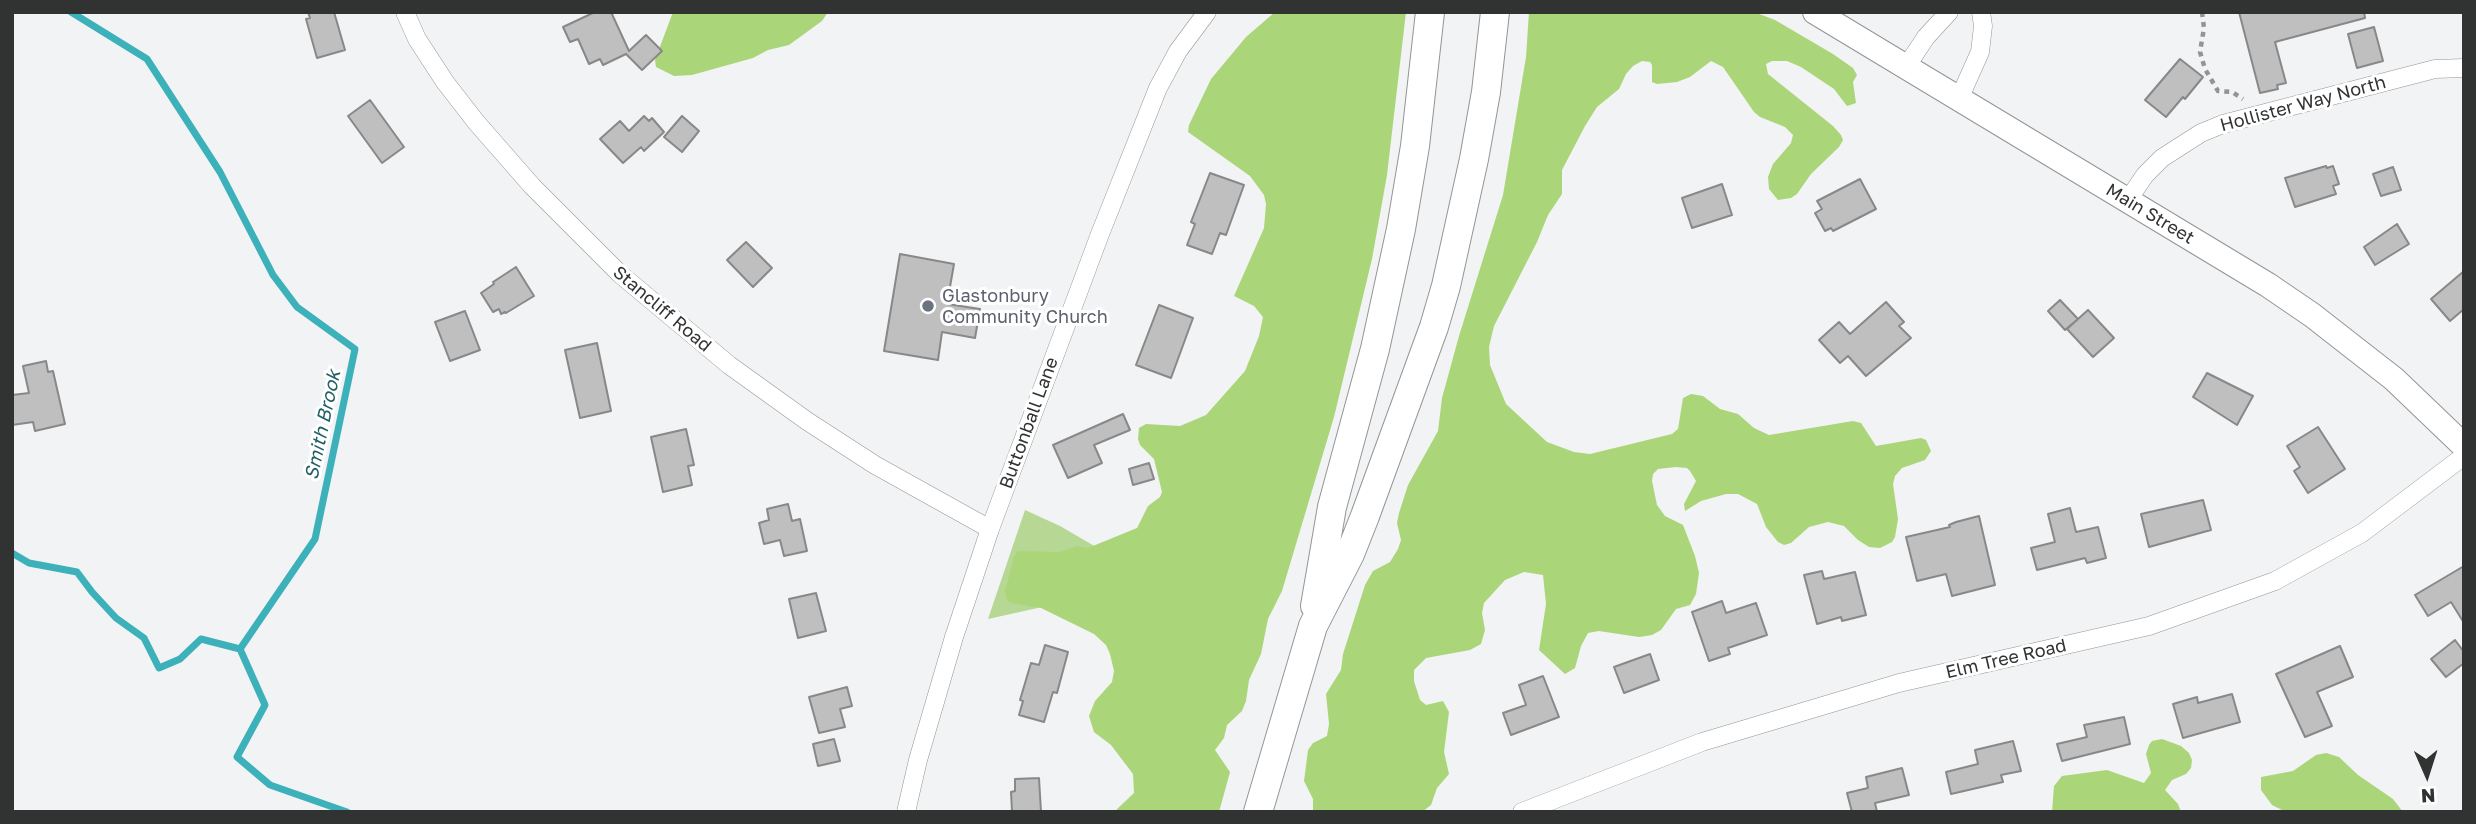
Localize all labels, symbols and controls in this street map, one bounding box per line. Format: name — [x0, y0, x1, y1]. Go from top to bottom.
street label: Hollister Way North — [2218, 71, 2388, 137]
street label: Main Street — [2102, 179, 2198, 249]
street label: Stancliff Road — [608, 262, 716, 356]
place label: Glastonbury Community Church — [942, 285, 1108, 328]
marker: Glastonbury Community Church — [920, 298, 936, 314]
street label: Buttonball Lane — [995, 354, 1063, 492]
water label: Smith Brook — [300, 368, 346, 482]
street label: Elm Tree Road — [1944, 635, 2068, 683]
north arrow — [2392, 740, 2462, 810]
text: N — [2420, 785, 2436, 808]

